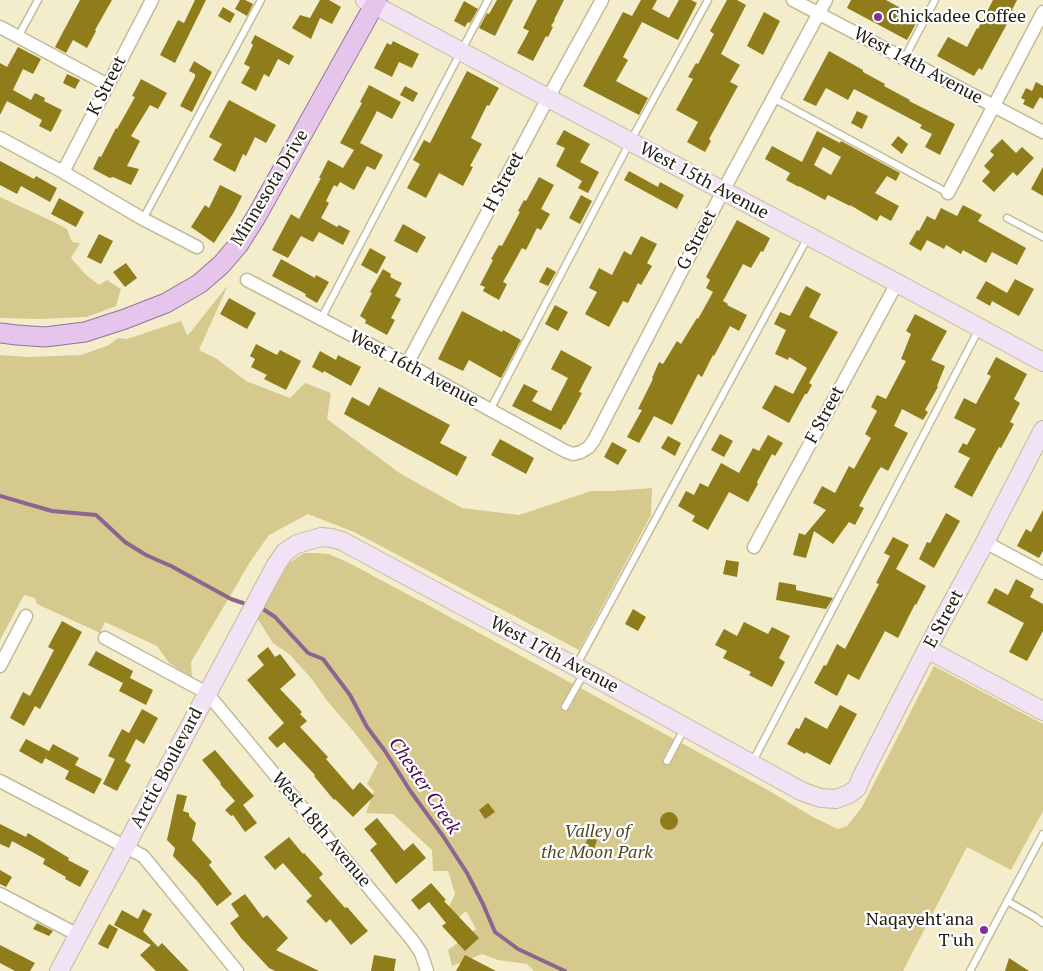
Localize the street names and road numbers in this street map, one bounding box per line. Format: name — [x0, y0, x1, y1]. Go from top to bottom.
street label: West 14th Avenue — [850, 23, 986, 109]
street label: K Street — [83, 53, 131, 119]
street label: Minnesota Drive — [227, 126, 313, 250]
street label: West 15th Avenue — [636, 138, 772, 224]
street label: H Street — [479, 148, 529, 216]
street label: G Street — [673, 206, 721, 274]
street label: West 16th Avenue — [346, 326, 482, 412]
street label: F Street — [801, 382, 849, 448]
street label: E Street — [920, 586, 968, 652]
street label: West 17th Avenue — [486, 612, 622, 698]
street label: Arctic Boulevard — [126, 704, 208, 832]
street label: West 18th Avenue — [267, 768, 375, 892]

